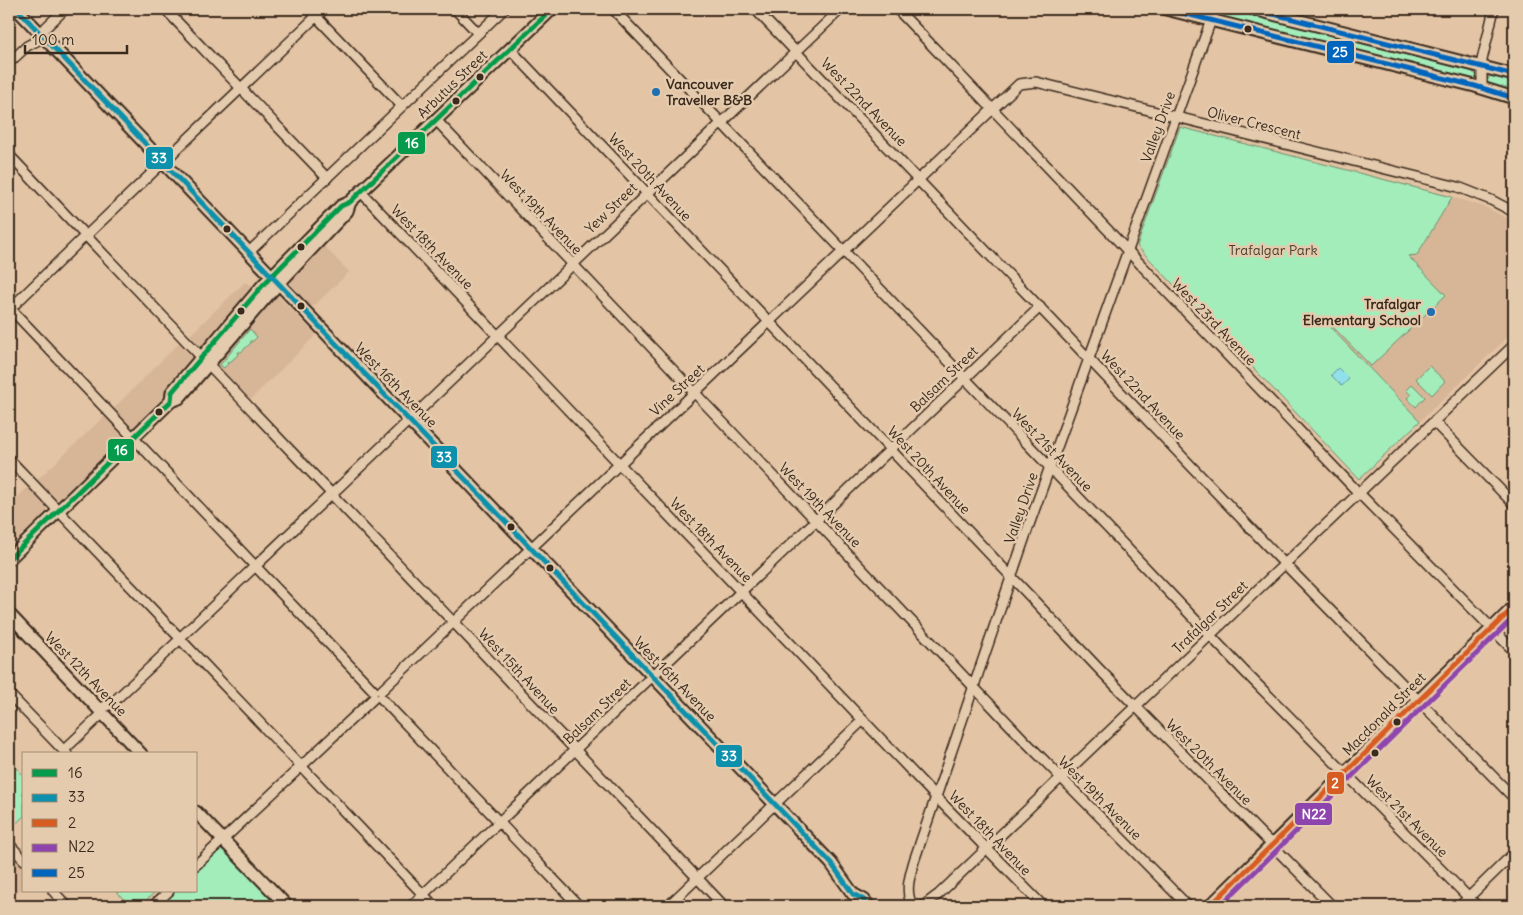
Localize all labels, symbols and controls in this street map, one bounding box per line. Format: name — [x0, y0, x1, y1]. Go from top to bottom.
scale bar — [25, 22, 128, 54]
unlabelled marker — [1243, 24, 1253, 34]
text: 100 m — [32, 30, 74, 49]
line badge: 25 — [1326, 40, 1355, 64]
text: 25 — [1332, 43, 1348, 61]
street label: Arbutus Street — [413, 46, 491, 122]
street label: West 22nd Avenue — [817, 54, 911, 150]
unlabelled marker — [475, 72, 485, 82]
place label: Vancouver Traveller B&B — [666, 75, 752, 109]
marker: Vancouver Traveller B&B — [650, 86, 662, 98]
street label: Valley Drive — [1137, 89, 1179, 165]
unlabelled marker — [451, 96, 461, 106]
street label: Oliver Crescent — [1205, 103, 1303, 143]
street label: West 20th Avenue — [605, 129, 695, 225]
line badge: 16 — [397, 131, 426, 155]
text: 16 — [405, 134, 419, 152]
line badge: 33 — [145, 146, 174, 170]
text: 33 — [151, 149, 167, 167]
street label: West 19th Avenue — [496, 166, 586, 258]
street label: Yew Street — [581, 178, 641, 237]
street label: West 18th Avenue — [387, 201, 477, 293]
unlabelled marker — [222, 224, 232, 234]
park label: Trafalgar Park — [1228, 241, 1318, 259]
unlabelled marker — [296, 242, 306, 252]
street label: West 23rd Avenue — [1168, 275, 1260, 369]
place label: Trafalgar Elementary School — [1303, 295, 1421, 329]
unlabelled marker — [296, 301, 306, 311]
unlabelled marker — [236, 306, 246, 316]
marker: Trafalgar Elementary School — [1425, 306, 1437, 318]
street label: West 16th Avenue — [351, 339, 441, 431]
street label: Balsam Street — [906, 342, 982, 416]
street label: West 22nd Avenue — [1097, 346, 1189, 444]
street label: Vine Street — [646, 360, 708, 420]
street label: West 21st Avenue — [1008, 405, 1096, 495]
unlabelled marker — [154, 407, 164, 417]
street label: West 20th Avenue — [884, 422, 974, 518]
line badge: 16 — [107, 438, 135, 462]
text: 16 — [114, 441, 128, 459]
line badge: 33 — [430, 445, 458, 469]
text: 33 — [436, 448, 452, 466]
street label: West 19th Avenue — [775, 459, 865, 551]
street label: Valley Drive — [1000, 470, 1042, 546]
street label: West 18th Avenue — [666, 494, 756, 586]
unlabelled marker — [506, 522, 516, 532]
unlabelled marker — [545, 563, 555, 573]
street label: Trafalgar Street — [1169, 576, 1252, 657]
street label: West 15th Avenue — [475, 624, 563, 718]
street label: West 12th Avenue — [41, 628, 131, 720]
street label: West 16th Avenue — [630, 633, 720, 725]
street label: Macdonald Street — [1339, 668, 1430, 759]
street label: Balsam Street — [559, 674, 635, 748]
street label: West 20th Avenue — [1162, 715, 1256, 809]
unlabelled marker — [1392, 717, 1402, 727]
line badge: 33 — [715, 744, 743, 768]
text: 33 — [721, 747, 737, 765]
unlabelled marker — [1370, 748, 1380, 758]
legend — [22, 752, 198, 892]
street label: West 19th Avenue — [1054, 752, 1146, 844]
text: 16 — [68, 763, 83, 782]
line badge: 2 — [1326, 771, 1345, 795]
street label: West 21st Avenue — [1362, 771, 1452, 861]
text: 2 — [1331, 774, 1339, 792]
text: 33 — [68, 787, 85, 806]
street label: West 18th Avenue — [945, 787, 1035, 879]
line badge: N22 — [1294, 802, 1333, 826]
text: N22 — [1301, 805, 1327, 823]
text: 2 — [68, 813, 76, 832]
text: N22 — [68, 837, 95, 856]
text: 25 — [68, 863, 85, 882]

